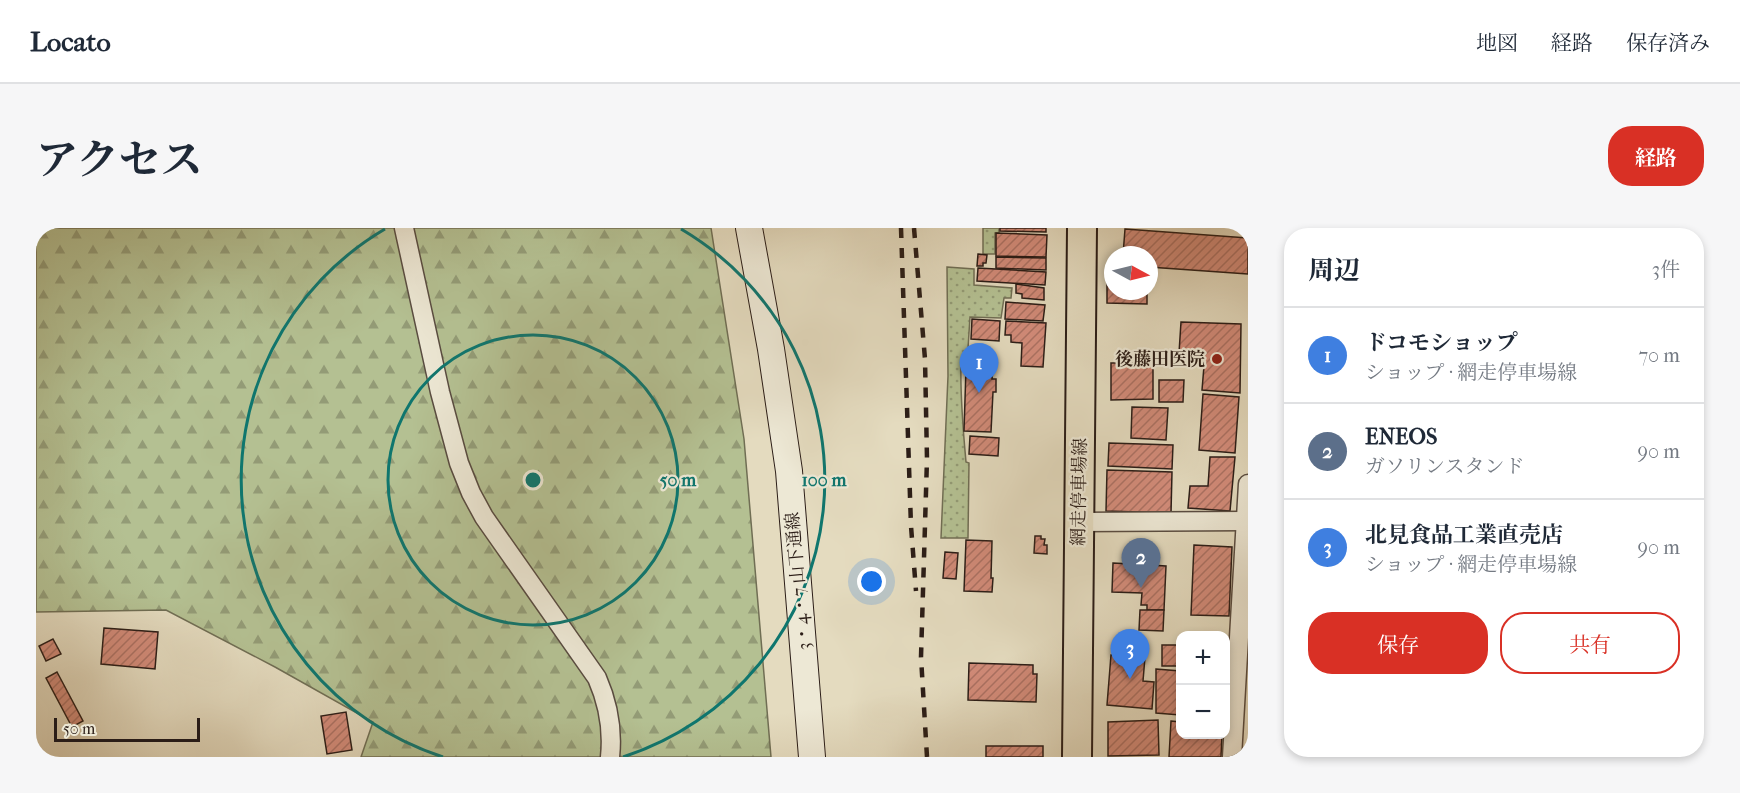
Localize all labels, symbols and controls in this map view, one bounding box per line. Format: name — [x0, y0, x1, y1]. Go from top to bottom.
text: Locato — [30, 25, 111, 58]
text: 地図 — [1476, 31, 1518, 55]
text: 経路 — [1551, 31, 1593, 55]
text: 保存済み — [1626, 31, 1710, 55]
button: 経路 — [1608, 126, 1704, 186]
text: アクセス — [36, 136, 203, 185]
north arrow — [1104, 246, 1158, 300]
text: 周辺 — [1308, 255, 1360, 286]
text: 3件 — [1652, 258, 1680, 281]
text: ドコモショップ — [1365, 330, 1518, 356]
pin: 1 — [960, 344, 998, 393]
text: 1 — [1324, 344, 1331, 367]
text: 70 m — [1638, 344, 1680, 367]
place label: 後藤田医院 — [1115, 349, 1205, 370]
marker: 後藤田医院 — [1210, 352, 1224, 366]
text: ショップ · 網走停車場線 — [1365, 361, 1577, 384]
text: ENEOS — [1365, 424, 1437, 450]
street label: 網走停車場線 — [1068, 438, 1091, 546]
text: 2 — [1322, 440, 1333, 463]
text: 90 m — [1638, 440, 1680, 463]
text: ガソリンスタンド — [1365, 455, 1524, 478]
centre of rings — [523, 470, 543, 490]
text: 50 m — [660, 470, 697, 491]
text: 100 m — [801, 470, 848, 491]
street label: 3・4・7 山下通線 — [782, 511, 815, 651]
text: 北見食品工業直売店 — [1365, 522, 1563, 548]
text: 3 — [1323, 536, 1332, 559]
text: 90 m — [1638, 536, 1680, 559]
pin: 2 — [1122, 538, 1160, 588]
text: ショップ · 網走停車場線 — [1365, 553, 1577, 576]
your location — [857, 567, 886, 596]
button: 保存 — [1308, 612, 1488, 674]
button: 共有 — [1500, 612, 1680, 674]
pin: 3 — [1110, 630, 1150, 679]
map controls — [1176, 631, 1230, 739]
button: + — [1176, 631, 1230, 685]
button: − — [1176, 685, 1230, 739]
scale bar — [54, 715, 200, 742]
text: 50 m — [63, 719, 95, 738]

